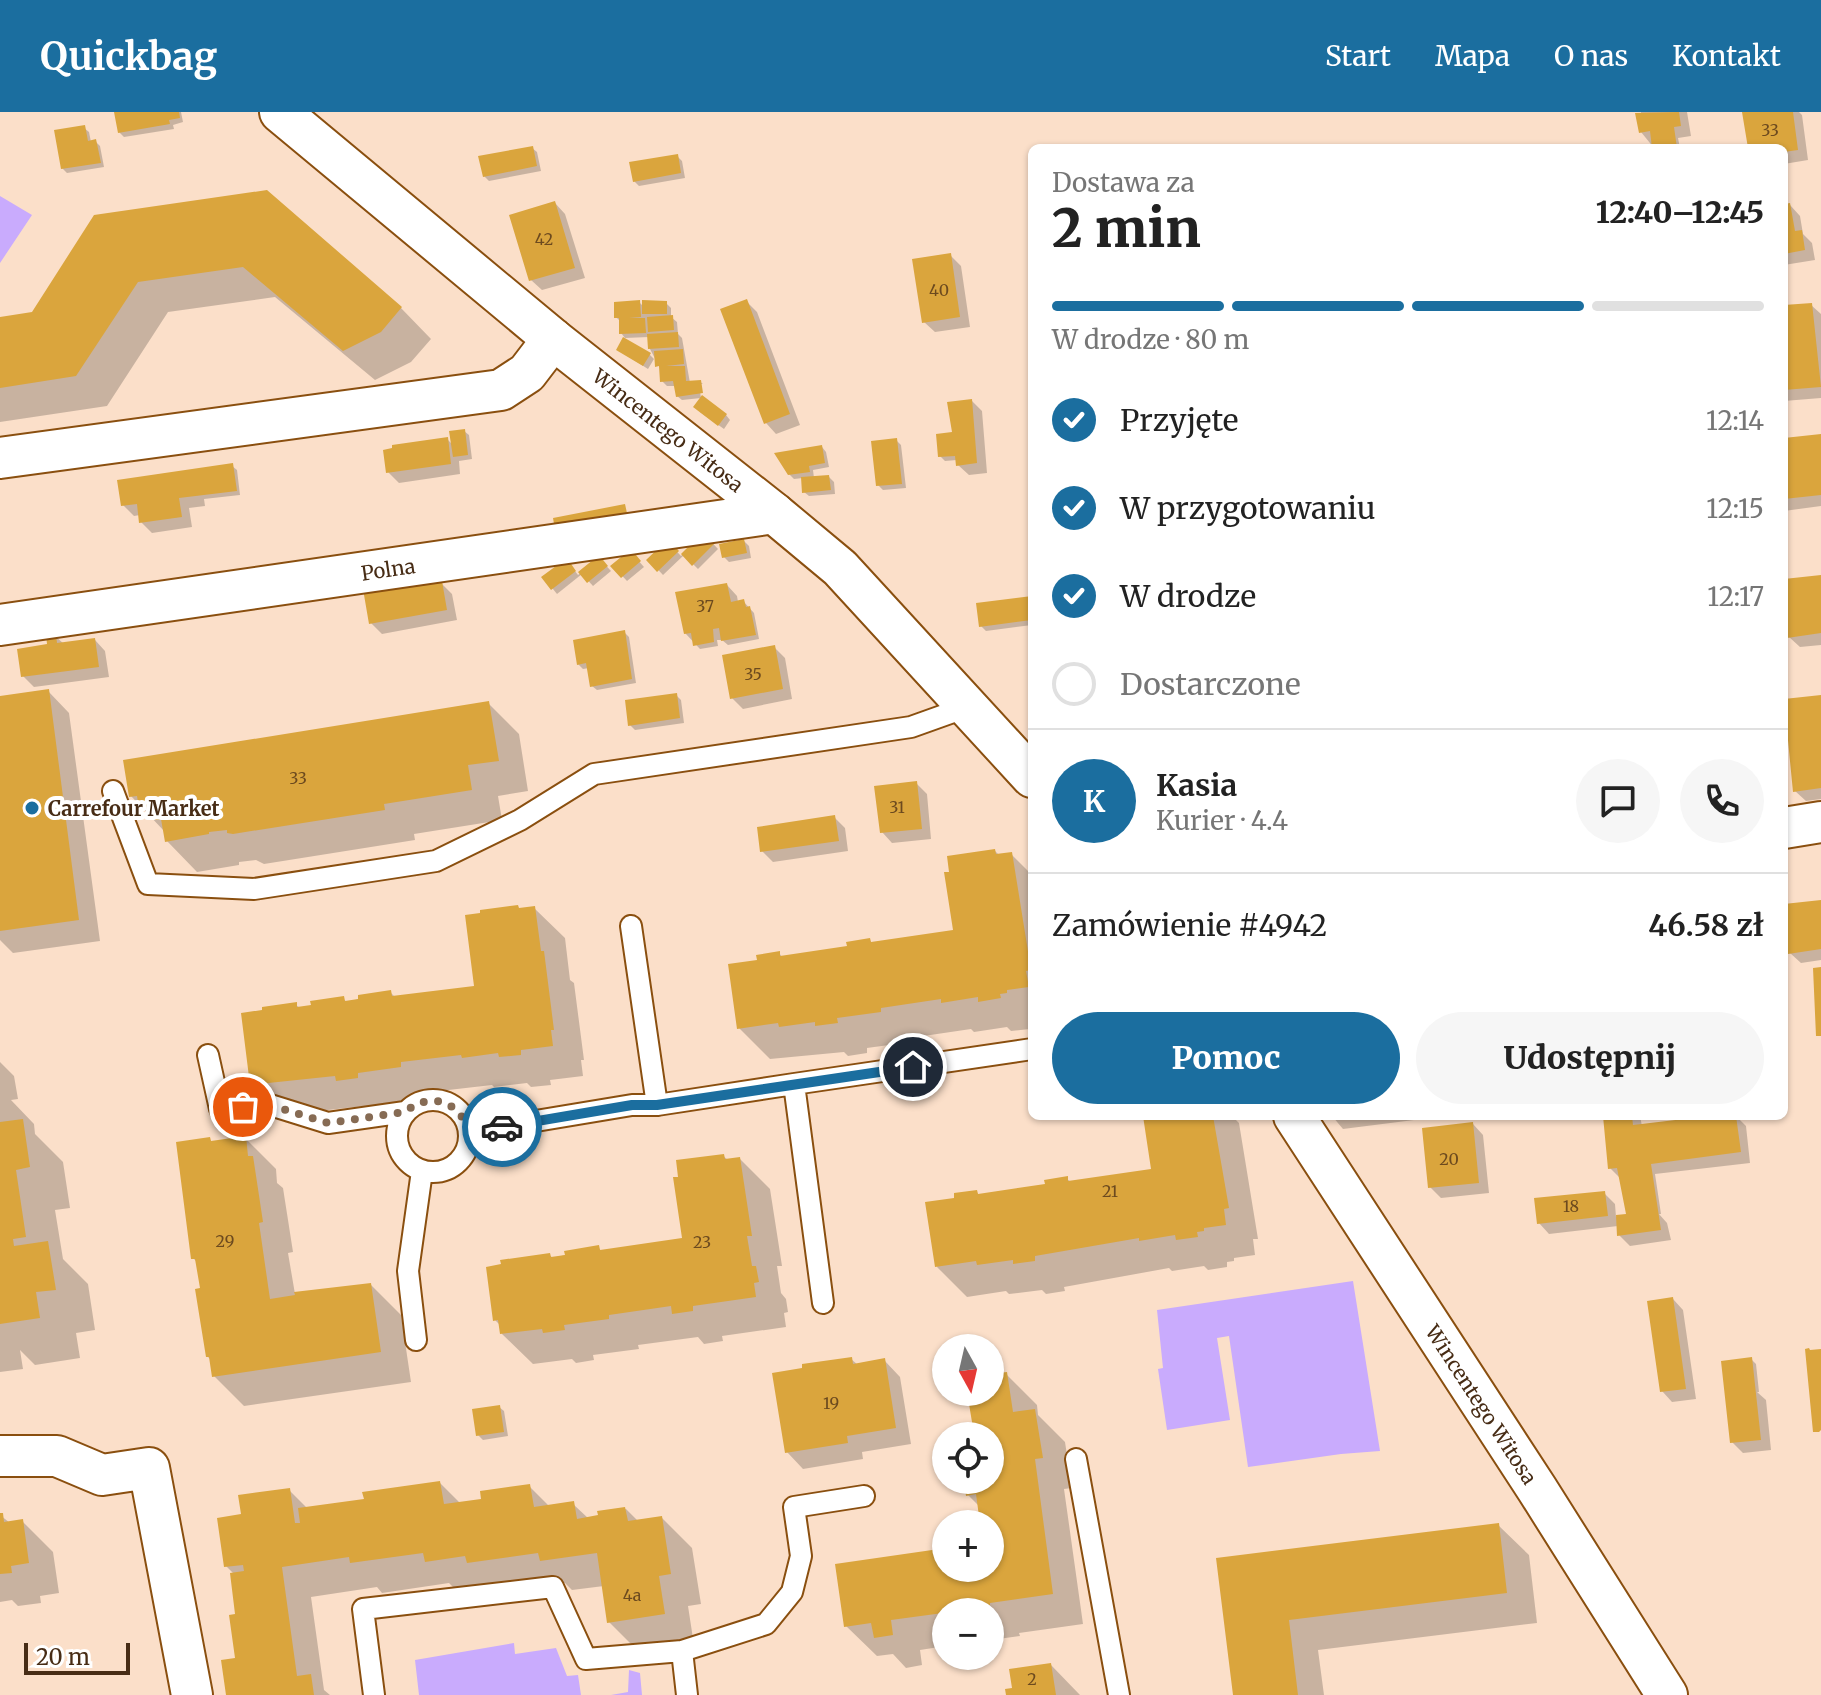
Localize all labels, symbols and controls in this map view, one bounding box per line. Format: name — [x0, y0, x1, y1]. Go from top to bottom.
text: Quickbag — [40, 33, 217, 80]
text: Start — [1325, 38, 1391, 74]
text: Mapa — [1435, 38, 1510, 74]
text: O nas — [1554, 38, 1628, 74]
text: Kontakt — [1672, 38, 1781, 74]
house number: 33 — [1761, 120, 1779, 140]
text: Dostawa za — [1052, 166, 1195, 199]
text: 12:40–12:45 — [1596, 193, 1764, 231]
text: 2 min — [1052, 196, 1201, 261]
house number: 42 — [535, 229, 553, 249]
house number: 40 — [929, 280, 949, 300]
text: W drodze · 80 m — [1052, 323, 1249, 356]
street label: Wincentego Witosa — [587, 362, 749, 497]
icon: check — [1052, 398, 1096, 442]
text: Przyjęte — [1120, 401, 1238, 439]
text: 12:14 — [1706, 404, 1764, 437]
icon: check — [1052, 486, 1096, 530]
text: W przygotowaniu — [1120, 489, 1376, 527]
text: 12:15 — [1706, 492, 1764, 525]
street label: Polna — [359, 553, 417, 585]
icon: check — [1052, 574, 1096, 618]
text: W drodze — [1120, 577, 1256, 615]
text: 12:17 — [1707, 580, 1764, 613]
house number: 37 — [696, 596, 714, 616]
house number: 35 — [744, 664, 762, 684]
text: Dostarczone — [1120, 665, 1301, 703]
button: chat — [1576, 759, 1660, 843]
button: phone — [1680, 759, 1764, 843]
text: Kasia — [1156, 766, 1237, 804]
house number: 33 — [289, 768, 307, 788]
text: K — [1083, 782, 1105, 820]
place label: Carrefour Market — [48, 796, 220, 821]
house number: 31 — [889, 797, 905, 817]
marker: Carrefour Market — [23, 799, 41, 817]
text: Kurier · 4.4 — [1156, 804, 1288, 837]
text: Zamówienie #4942 — [1052, 906, 1327, 944]
text: 46.58 zł — [1648, 906, 1764, 944]
button: Pomoc — [1052, 1012, 1400, 1104]
button: Udostępnij — [1416, 1012, 1764, 1104]
pin — [879, 1033, 947, 1101]
icon: home — [891, 1045, 935, 1089]
pin — [209, 1073, 277, 1141]
icon: bag — [221, 1085, 265, 1129]
courier — [462, 1087, 542, 1167]
icon: car — [480, 1105, 524, 1149]
house number: 20 — [1439, 1149, 1459, 1169]
house number: 21 — [1102, 1181, 1118, 1201]
house number: 18 — [1563, 1196, 1579, 1216]
house number: 29 — [216, 1231, 234, 1251]
house number: 23 — [693, 1232, 711, 1252]
street label: Wincentego Witosa — [1420, 1319, 1543, 1489]
north arrow — [932, 1334, 1004, 1406]
map controls — [932, 1334, 1004, 1670]
house number: 19 — [823, 1393, 839, 1413]
button: locate — [932, 1422, 1004, 1494]
button: + — [932, 1510, 1004, 1582]
house number: 4a — [623, 1585, 642, 1605]
button: − — [932, 1598, 1004, 1670]
scale bar — [24, 1639, 130, 1675]
text: 20 m — [36, 1643, 90, 1671]
house number: 2 — [1027, 1669, 1037, 1689]

